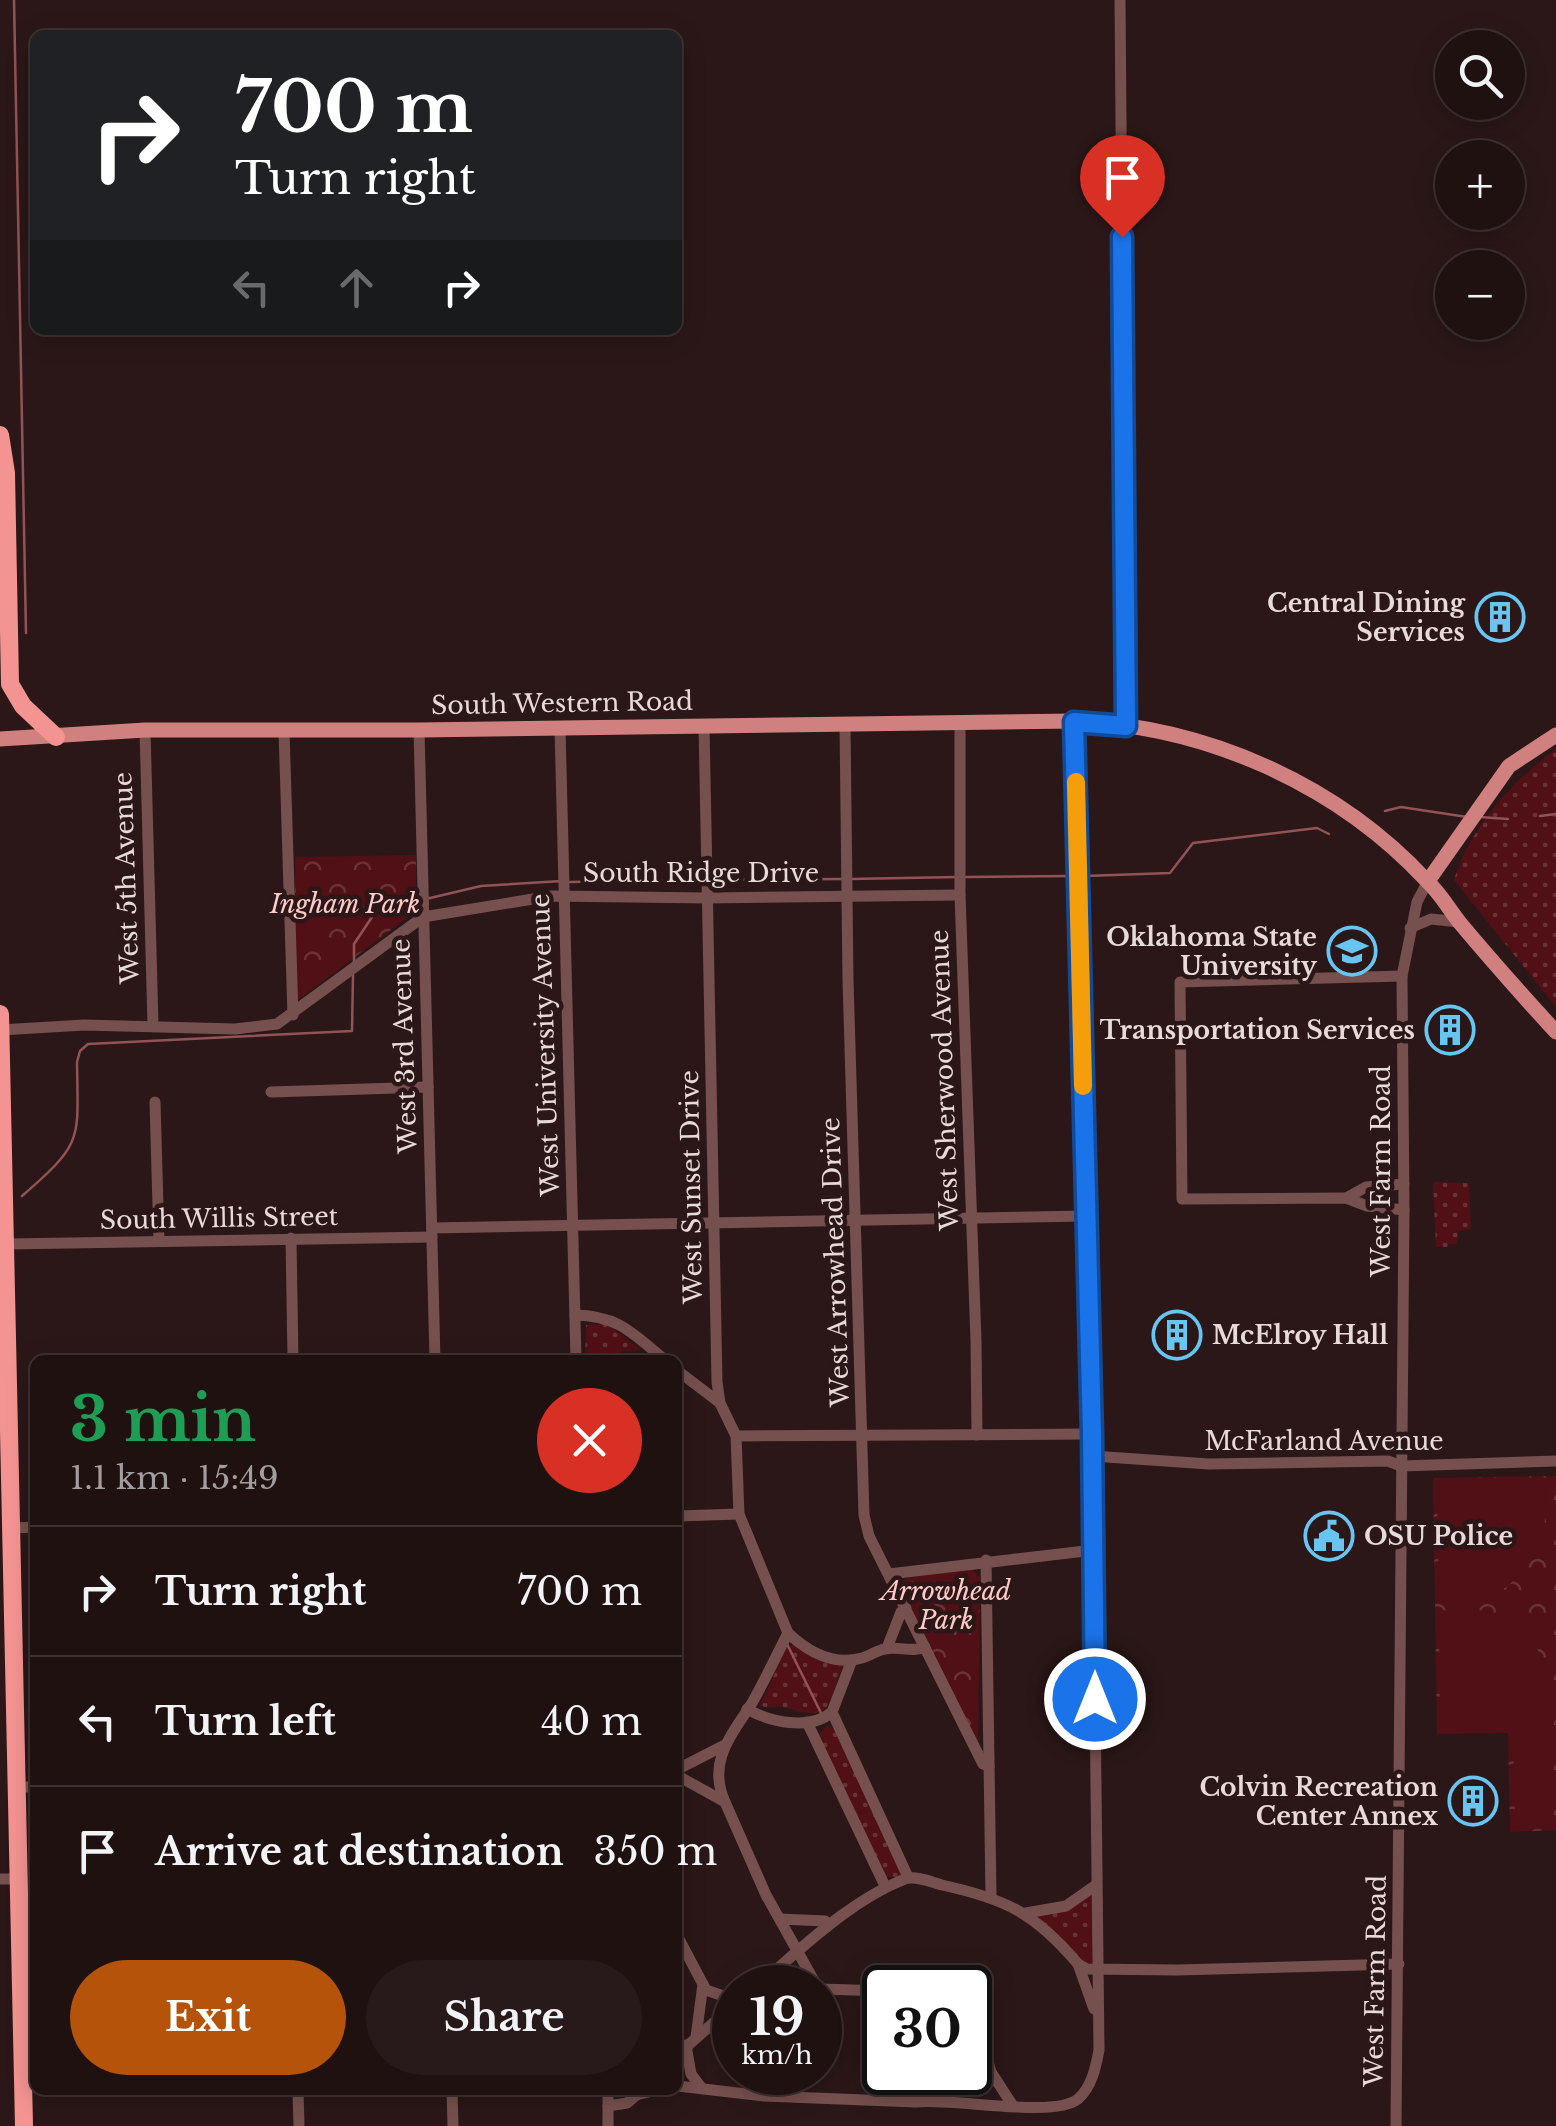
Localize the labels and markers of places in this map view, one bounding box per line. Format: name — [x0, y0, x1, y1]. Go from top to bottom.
pin — [1080, 135, 1165, 238]
place label: Central Dining Services — [1267, 588, 1466, 648]
building icon: Central Dining Services — [1474, 591, 1526, 643]
place label: Oklahoma State University — [1106, 922, 1318, 982]
school or university icon: Oklahoma State University — [1326, 925, 1378, 977]
building icon: Transportation Services — [1424, 1004, 1476, 1056]
place label: Transportation Services — [1100, 1015, 1415, 1046]
building icon: McElroy Hall — [1151, 1309, 1203, 1361]
place label: McElroy Hall — [1212, 1320, 1388, 1351]
public building icon: OSU Police — [1303, 1510, 1355, 1562]
place label: OSU Police — [1364, 1521, 1513, 1552]
place label: Colvin Recreation Center Annex — [1199, 1772, 1439, 1832]
building icon: Colvin Recreation Center Annex — [1447, 1775, 1499, 1827]

